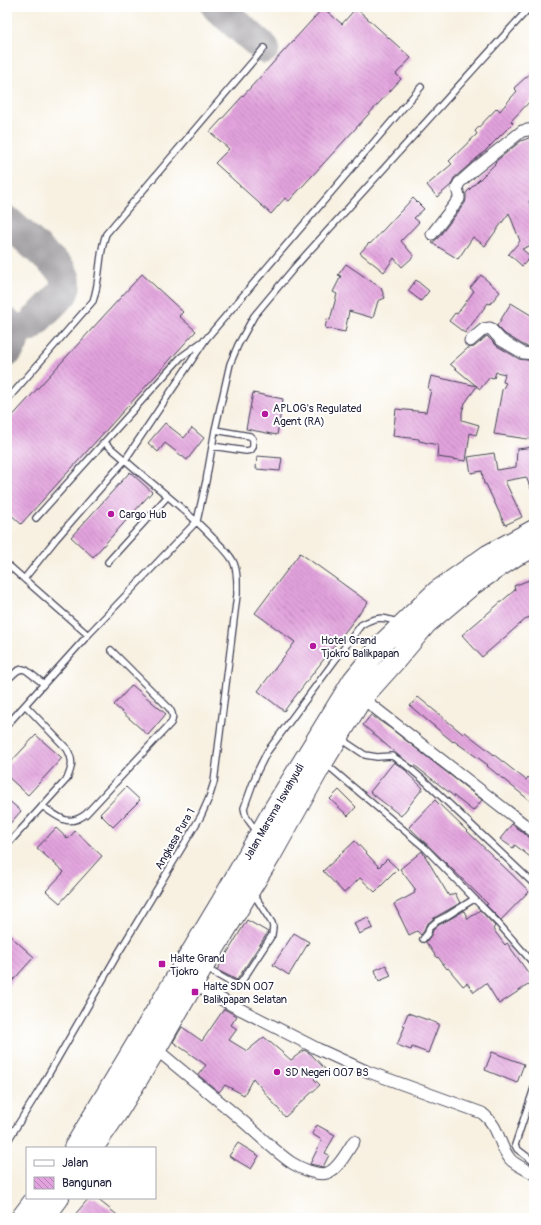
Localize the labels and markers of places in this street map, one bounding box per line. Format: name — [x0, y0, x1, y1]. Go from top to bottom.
place label: APLOG's Regulated Agent (RA) — [273, 402, 362, 428]
marker: APLOG's Regulated Agent (RA) — [260, 409, 270, 419]
place label: Cargo Hub — [119, 508, 167, 521]
marker: Cargo Hub — [106, 509, 116, 519]
place label: Hotel Grand Tjokro Balikpapan — [321, 634, 399, 660]
marker: Hotel Grand Tjokro Balikpapan — [308, 641, 318, 651]
place label: Halte Grand Tjokro — [170, 952, 225, 978]
marker: Halte Grand Tjokro — [157, 959, 167, 969]
place label: Halte SDN 007 Balikpapan Selatan — [203, 980, 287, 1006]
marker: Halte SDN 007 Balikpapan Selatan — [190, 987, 200, 997]
place label: SD Negeri 007 BS — [285, 1066, 369, 1079]
marker: SD Negeri 007 BS — [272, 1067, 282, 1077]

